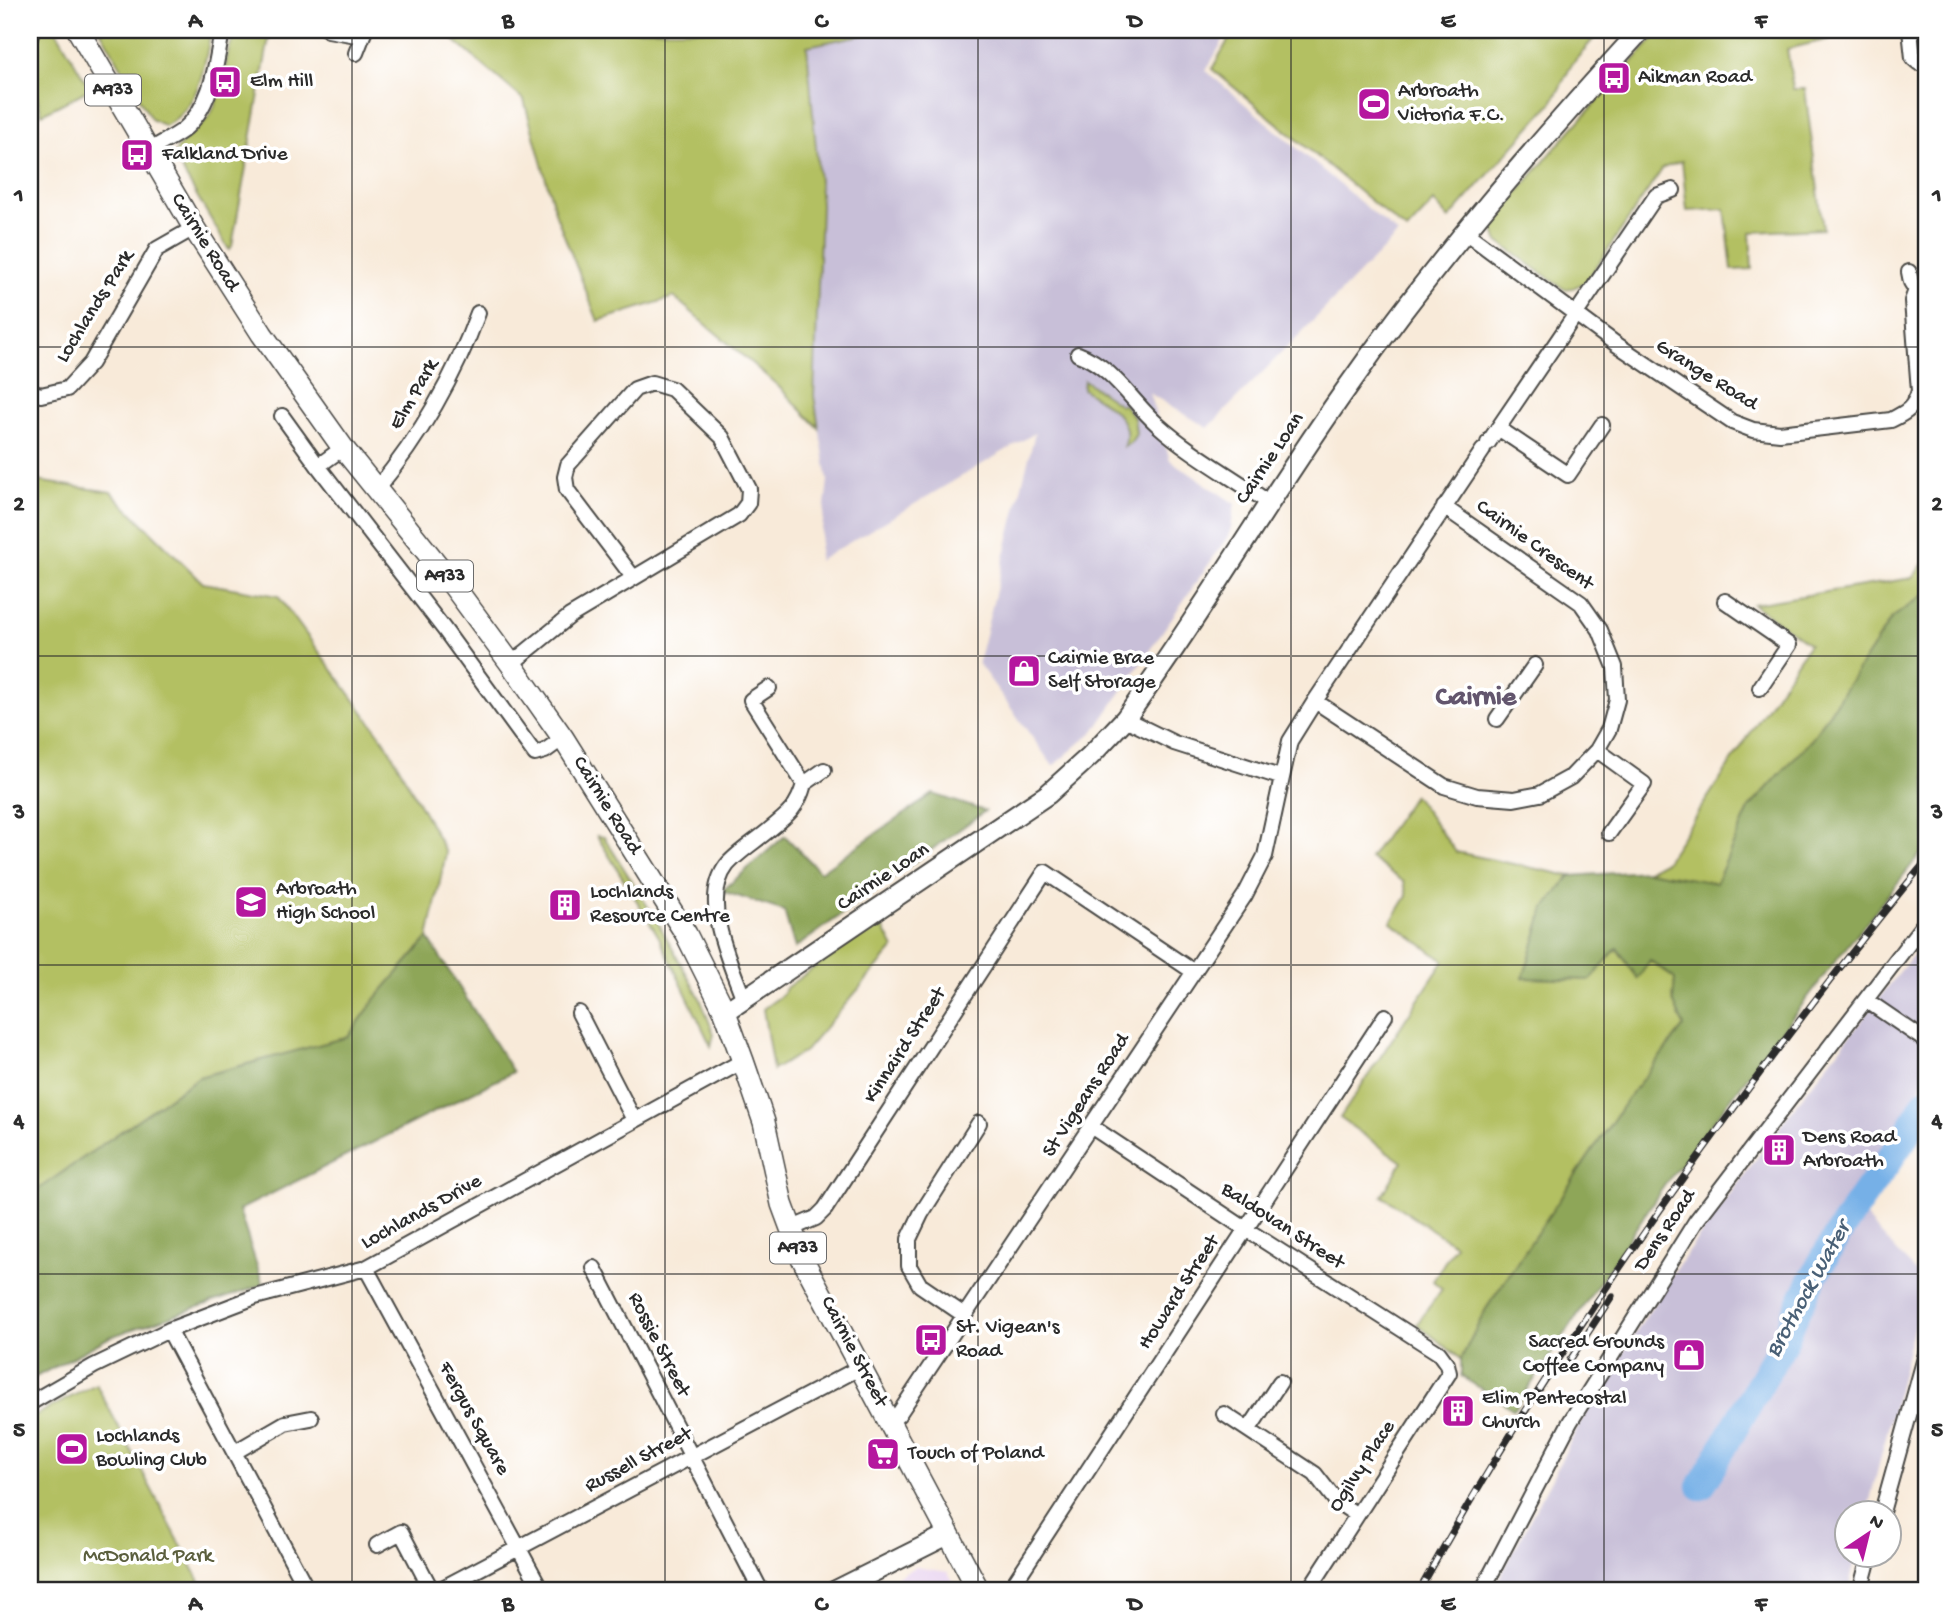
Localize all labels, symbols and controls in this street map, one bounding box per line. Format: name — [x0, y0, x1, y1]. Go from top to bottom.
text: A — [187, 9, 203, 36]
text: B — [501, 9, 515, 36]
text: C — [815, 9, 830, 36]
text: D — [1126, 9, 1144, 36]
text: E — [1441, 9, 1457, 36]
text: F — [1754, 9, 1769, 36]
bus stop icon: Aikman Road — [1595, 59, 1633, 97]
bus stop icon: Elm Hill — [206, 63, 244, 101]
place label: Aikman Road — [1638, 66, 1753, 91]
place label: Elm Hill — [250, 70, 313, 95]
road number: A933 — [85, 74, 141, 106]
place label: Arbroath Victoria F.C. — [1397, 80, 1505, 129]
sports icon: Arbroath Victoria F.C. — [1355, 85, 1393, 123]
bus stop icon: Falkland Drive — [118, 136, 156, 174]
place label: Falkland Drive — [161, 143, 289, 168]
text: 1 — [13, 183, 24, 210]
text: 1 — [1931, 183, 1942, 210]
street label: Cairnie Road — [164, 189, 245, 298]
street label: Lochlands Park — [51, 244, 142, 368]
street label: Grange Road — [1650, 335, 1763, 418]
street label: Elm Park — [385, 353, 447, 435]
street label: Cairnie Loan — [1231, 408, 1311, 510]
text: 2 — [13, 492, 25, 519]
text: 2 — [1931, 492, 1943, 519]
street label: Cairnie Crescent — [1470, 495, 1600, 598]
road number: A933 — [417, 561, 473, 592]
place label: Cairnie Brae Self Storage — [1048, 647, 1157, 696]
shop icon: Cairnie Brae Self Storage — [1005, 652, 1043, 690]
district label: Cairnie — [1436, 682, 1518, 715]
street label: Cairnie Road — [566, 752, 647, 861]
text: 3 — [12, 800, 25, 827]
text: 3 — [1930, 800, 1943, 827]
street label: Cairnie Loan — [833, 838, 935, 918]
place label: Arbroath High School — [276, 878, 375, 927]
place label: Lochlands Resource Centre — [590, 881, 731, 930]
school or university icon: Arbroath High School — [232, 883, 270, 921]
building icon: Lochlands Resource Centre — [546, 886, 584, 924]
street label: Kinnaird Street — [859, 981, 954, 1109]
street label: St Vigeans Road — [1038, 1028, 1137, 1163]
text: 4 — [13, 1109, 25, 1136]
text: 4 — [1931, 1109, 1943, 1136]
place label: Dens Road Arbroath — [1801, 1126, 1898, 1175]
building icon: Dens Road Arbroath — [1760, 1131, 1798, 1169]
street label: Lochlands Drive — [357, 1169, 488, 1256]
street label: Baldovan Street — [1215, 1177, 1350, 1277]
street label: Dens Road — [1628, 1184, 1703, 1278]
water label: Brothock Water — [1761, 1213, 1860, 1362]
street label: Howard Street — [1134, 1229, 1228, 1355]
road number: A933 — [770, 1232, 826, 1264]
street label: Rossie Street — [621, 1289, 696, 1403]
street label: Cairnie Street — [813, 1293, 894, 1414]
place label: St. Vigean's Road — [956, 1316, 1061, 1365]
bus stop icon: St. Vigean's Road — [912, 1321, 950, 1359]
place label: Sacred Grounds Coffee Company — [1523, 1331, 1665, 1380]
shop icon: Sacred Grounds Coffee Company — [1670, 1336, 1708, 1374]
street label: Fergus Square — [431, 1357, 515, 1481]
place label: Elim Pentecostal Church — [1482, 1387, 1627, 1436]
building icon: Elim Pentecostal Church — [1439, 1392, 1477, 1430]
street label: Ogilvy Place — [1324, 1416, 1402, 1517]
text: 5 — [13, 1418, 25, 1445]
text: 5 — [1931, 1418, 1943, 1445]
street label: Russell Street — [581, 1421, 699, 1500]
place label: Lochlands Bowling Club — [95, 1425, 207, 1474]
sports icon: Lochlands Bowling Club — [53, 1430, 91, 1468]
supermarket icon: Touch of Poland — [864, 1435, 902, 1473]
place label: Touch of Poland — [907, 1442, 1045, 1467]
north arrow — [1834, 1498, 1904, 1568]
text: N — [1864, 1510, 1887, 1536]
park label: McDonald Park — [83, 1545, 216, 1570]
text: A — [187, 1592, 203, 1619]
text: B — [501, 1592, 515, 1619]
text: C — [815, 1592, 830, 1619]
text: D — [1126, 1592, 1144, 1619]
text: E — [1441, 1592, 1457, 1619]
text: F — [1754, 1592, 1769, 1619]

